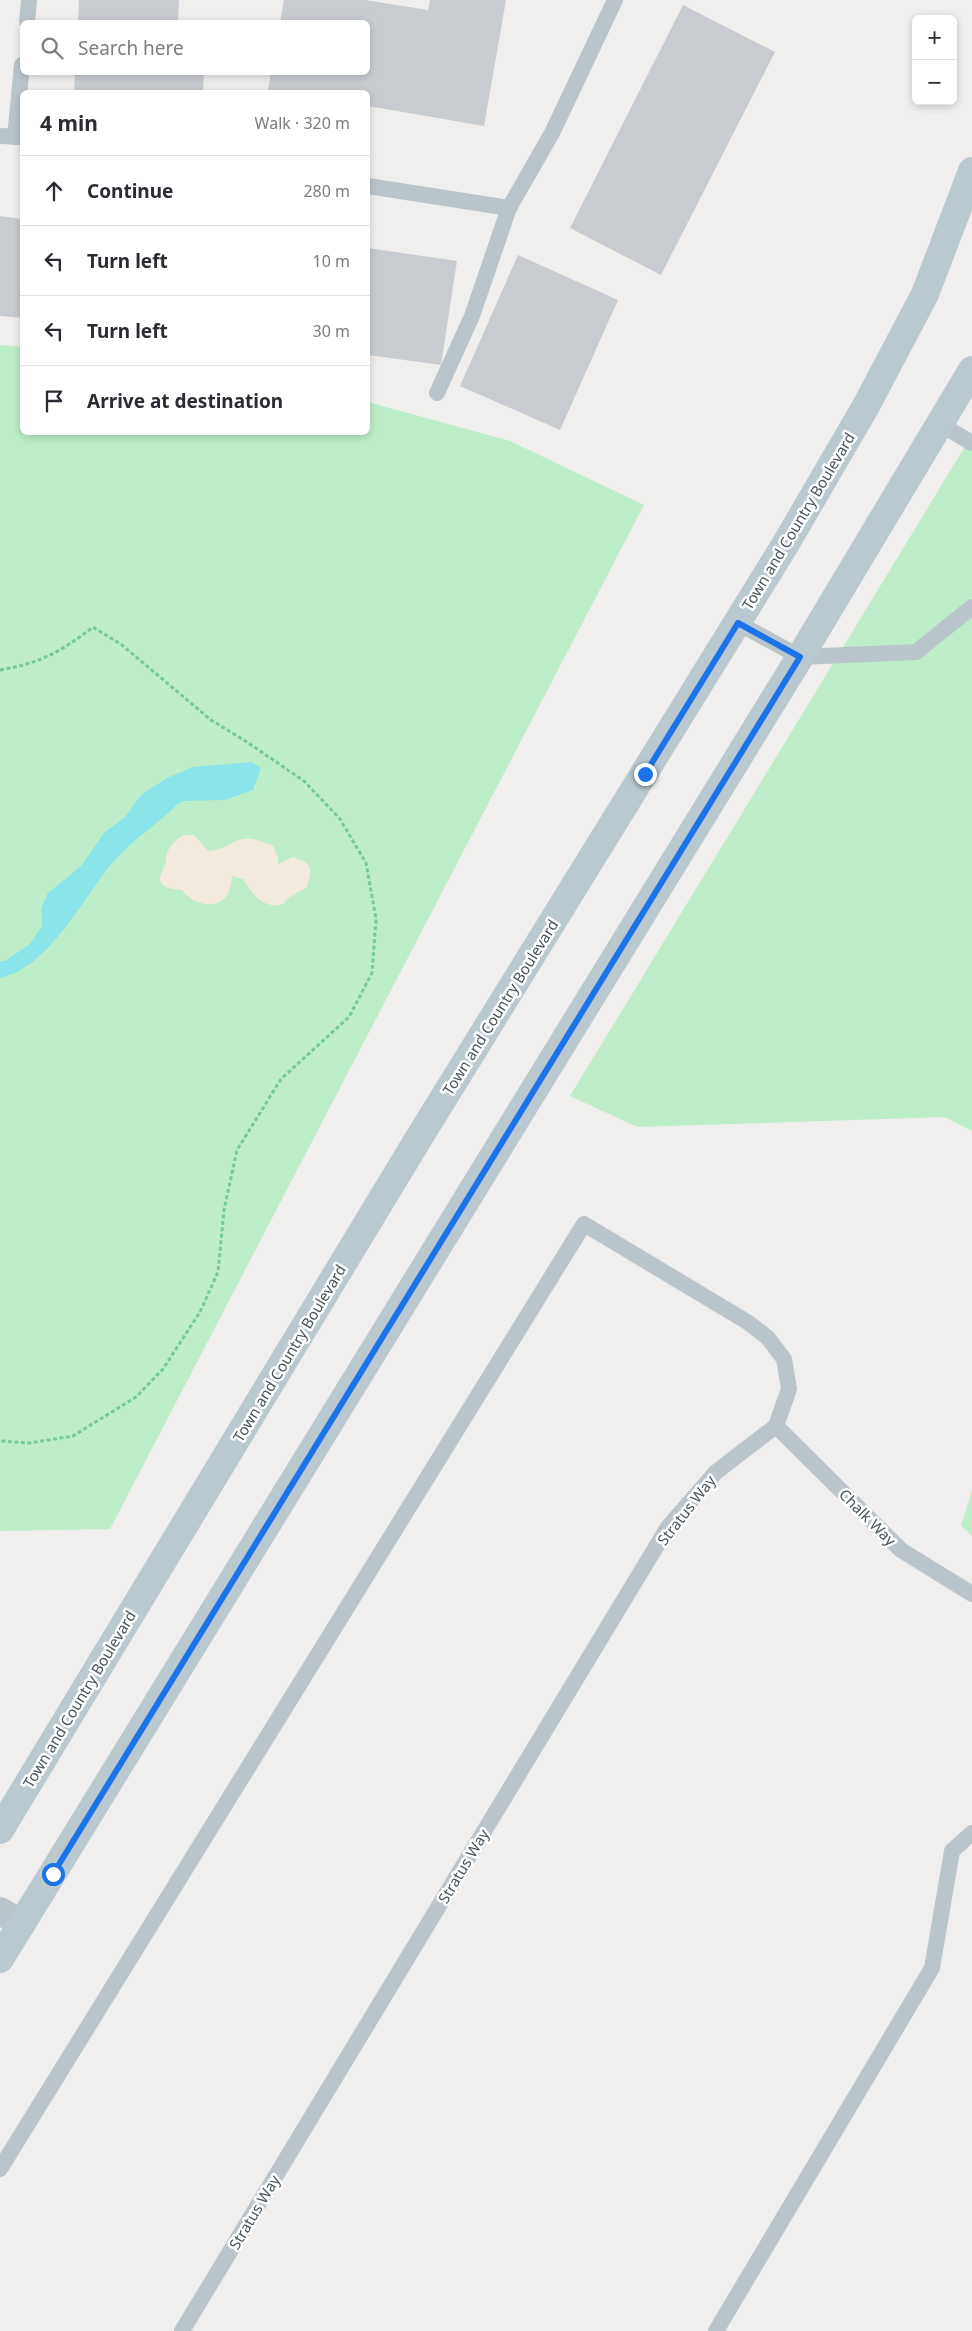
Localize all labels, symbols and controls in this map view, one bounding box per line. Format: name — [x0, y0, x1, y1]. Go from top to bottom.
map controls — [912, 15, 957, 105]
button: + — [912, 15, 957, 60]
search box — [20, 20, 370, 75]
icon: search — [38, 34, 66, 62]
text: Search here — [78, 35, 184, 61]
button: − — [912, 60, 957, 105]
text: 4 min — [40, 109, 98, 137]
text: Walk · 320 m — [255, 112, 350, 134]
icon: ahead — [40, 177, 68, 205]
text: Continue — [87, 178, 173, 204]
text: 280 m — [303, 180, 350, 202]
icon: left — [40, 247, 68, 275]
text: Turn left — [87, 248, 168, 274]
text: 10 m — [313, 250, 350, 272]
icon: left — [40, 317, 68, 345]
text: Turn left — [87, 318, 168, 344]
text: 30 m — [313, 320, 350, 342]
icon: arrive — [40, 387, 68, 415]
text: Arrive at destination — [87, 388, 283, 414]
street label: Town and Country Boulevard — [737, 429, 859, 613]
route end — [634, 763, 657, 786]
street label: Town and Country Boulevard — [438, 915, 562, 1099]
street label: Town and Country Boulevard — [228, 1261, 350, 1445]
street label: Stratus Way — [652, 1471, 720, 1549]
street label: Chalk Way — [835, 1484, 901, 1550]
street label: Town and Country Boulevard — [18, 1607, 140, 1791]
street label: Stratus Way — [433, 1825, 493, 1907]
route start — [42, 1863, 65, 1886]
street label: Stratus Way — [224, 2171, 284, 2253]

